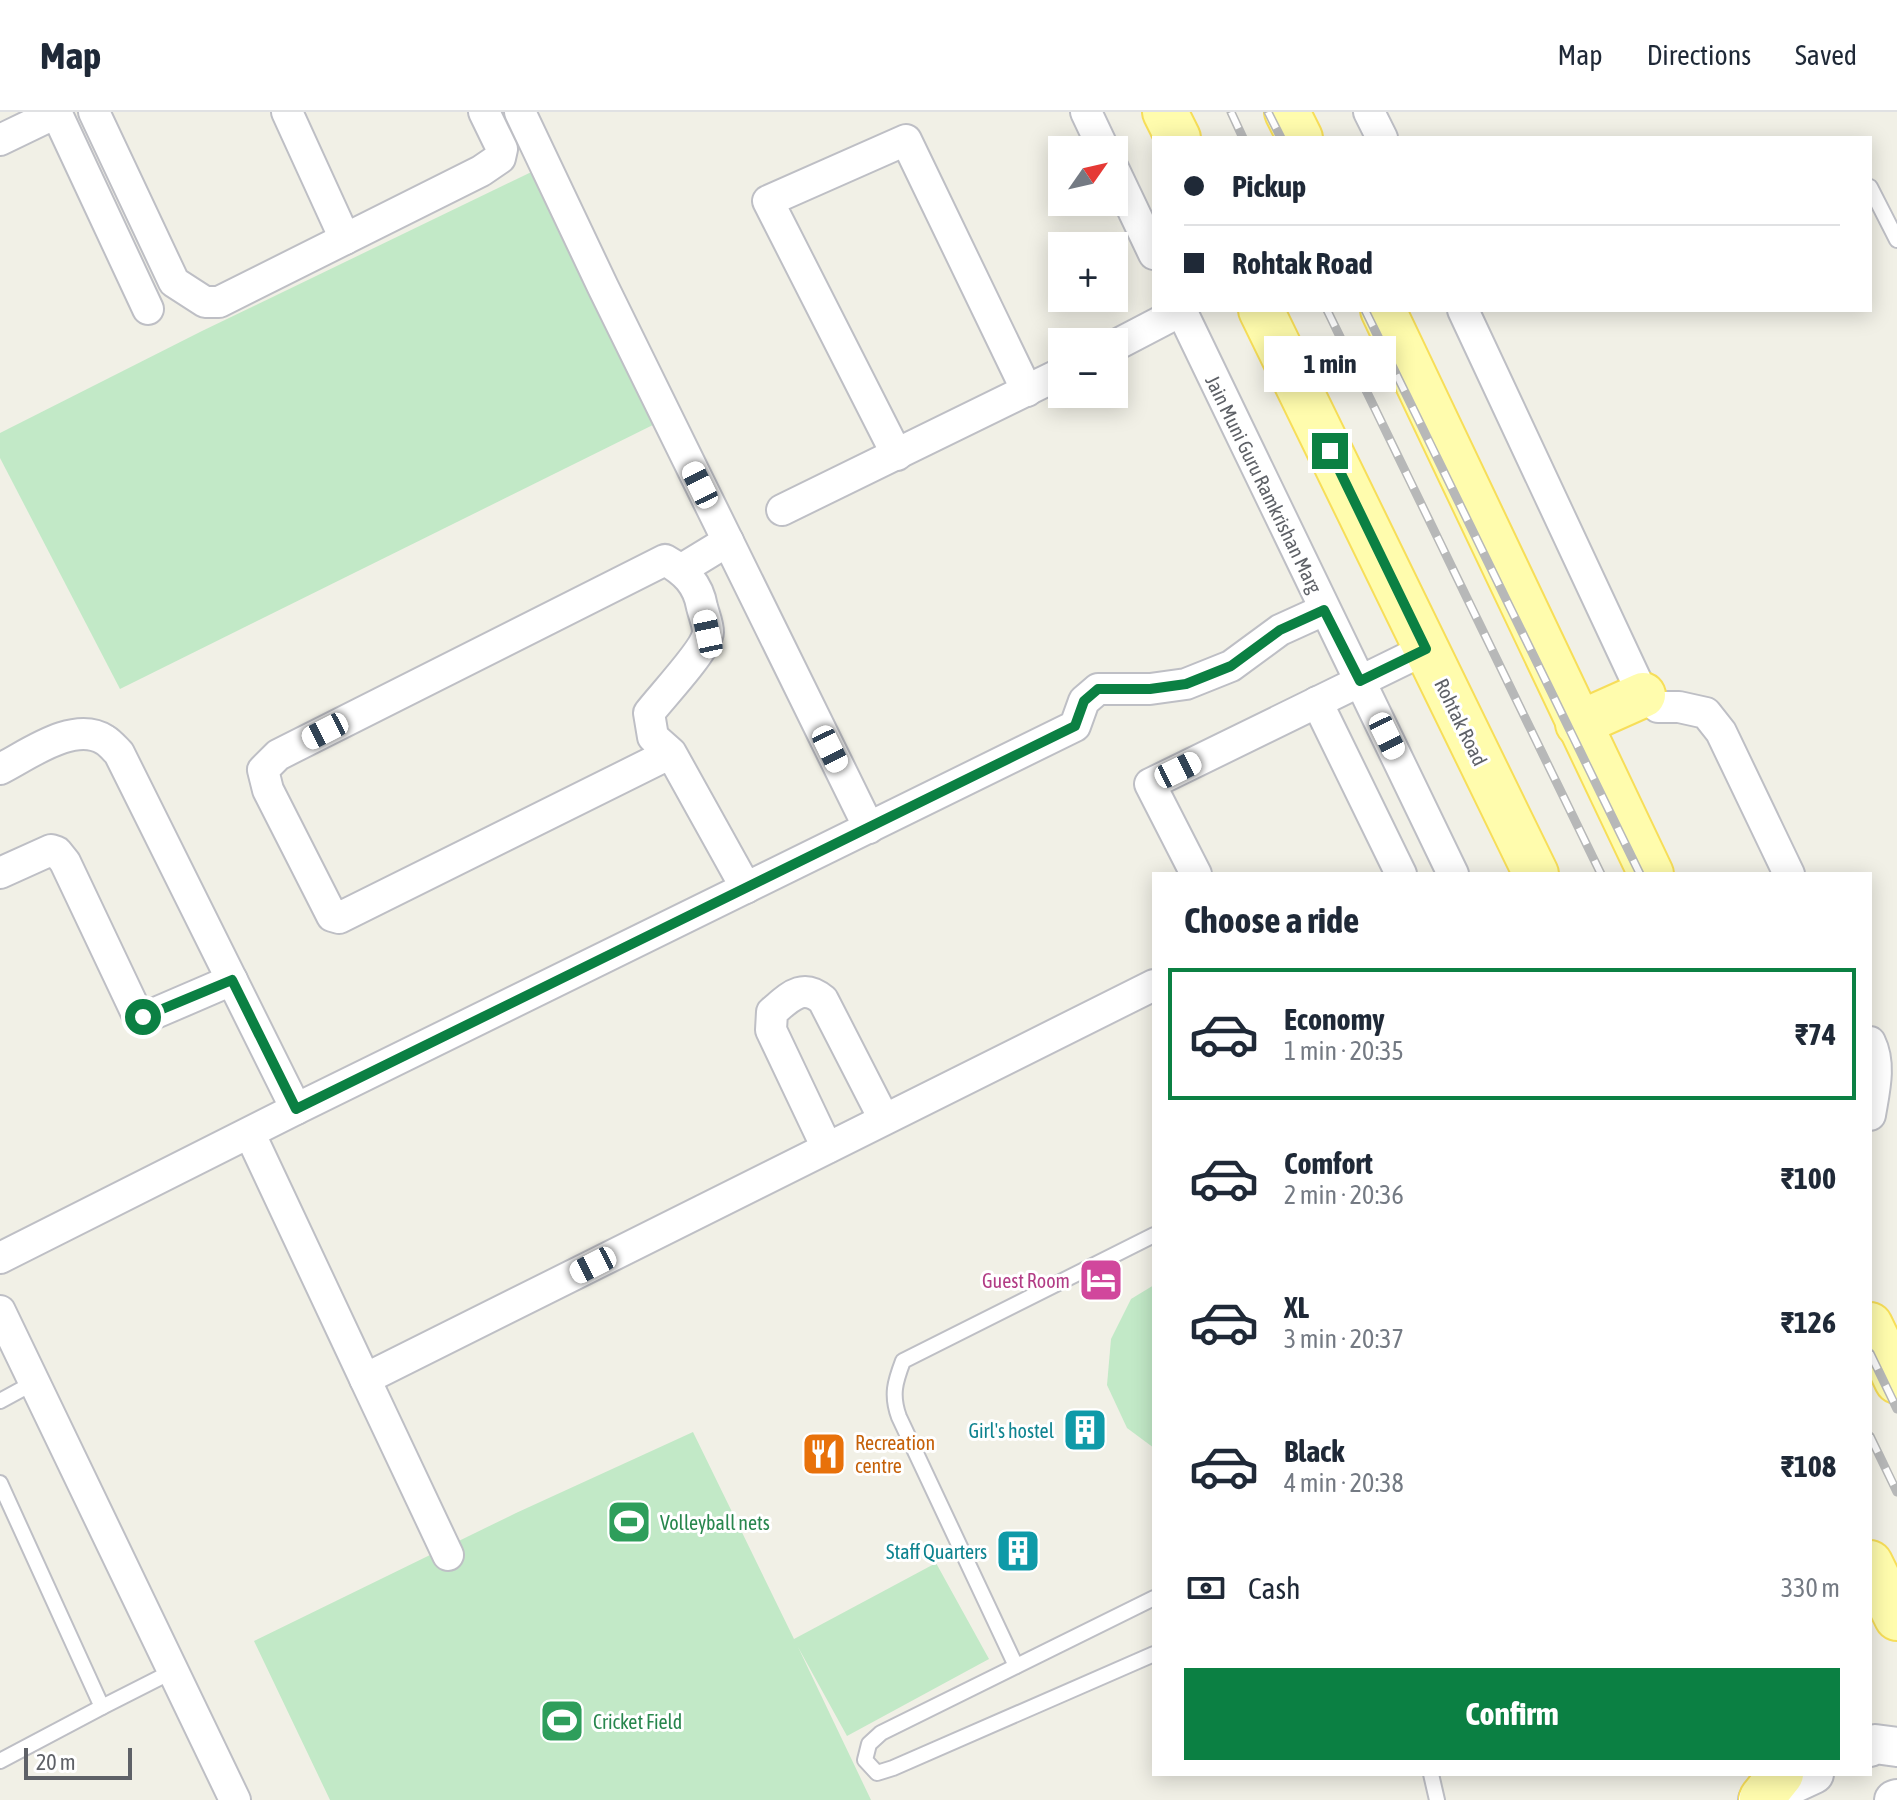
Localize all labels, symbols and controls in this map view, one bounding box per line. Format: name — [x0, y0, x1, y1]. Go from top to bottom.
text: Map — [40, 34, 101, 77]
text: Map — [1558, 39, 1603, 71]
text: Directions — [1647, 39, 1751, 71]
text: Saved — [1795, 39, 1857, 71]
north arrow — [1048, 136, 1128, 216]
map controls — [1048, 136, 1128, 408]
text: Pickup — [1232, 169, 1306, 203]
button: + — [1048, 232, 1128, 312]
text: Rohtak Road — [1232, 246, 1373, 280]
button: − — [1048, 328, 1128, 408]
callout: 1 min — [1264, 335, 1396, 391]
text: 1 min — [1303, 349, 1357, 379]
street label: Jain Muni Guru Ramkrishan Marg — [1201, 371, 1327, 597]
route end — [1312, 433, 1348, 469]
car — [679, 458, 721, 512]
car — [691, 608, 725, 660]
street label: Rohtak Road — [1430, 675, 1492, 769]
car — [298, 709, 352, 753]
car — [1366, 709, 1408, 763]
car — [809, 722, 851, 776]
car — [1151, 749, 1205, 791]
text: Choose a ride — [1184, 899, 1359, 941]
icon: car — [1188, 998, 1260, 1070]
route start — [125, 999, 161, 1035]
text: Economy — [1284, 1002, 1385, 1036]
text: ₹74 — [1795, 1017, 1836, 1051]
text: 1 min · 20:35 — [1284, 1036, 1404, 1066]
icon: car — [1188, 1142, 1260, 1214]
text: Comfort — [1284, 1146, 1373, 1180]
text: ₹100 — [1781, 1161, 1836, 1195]
text: 2 min · 20:36 — [1284, 1180, 1404, 1210]
car — [566, 1243, 620, 1287]
hotel icon: Guest Room — [1077, 1256, 1125, 1304]
place label: Guest Room — [982, 1269, 1070, 1292]
icon: car — [1188, 1286, 1260, 1358]
text: XL — [1284, 1290, 1309, 1324]
text: ₹126 — [1781, 1305, 1836, 1339]
text: 3 min · 20:37 — [1284, 1324, 1404, 1354]
building icon: Girl's hostel — [1061, 1406, 1109, 1454]
place label: Girl's hostel — [968, 1419, 1055, 1442]
restaurant icon: Recreation centre — [800, 1430, 848, 1478]
icon: car — [1188, 1430, 1260, 1502]
place label: Recreation centre — [855, 1431, 935, 1477]
text: Black — [1284, 1434, 1344, 1468]
text: ₹108 — [1781, 1449, 1836, 1483]
text: 4 min · 20:38 — [1284, 1468, 1404, 1498]
sports icon: Volleyball nets — [605, 1498, 653, 1546]
place label: Volleyball nets — [660, 1511, 770, 1534]
building icon: Staff Quarters — [994, 1527, 1042, 1575]
place label: Staff Quarters — [886, 1540, 987, 1563]
icon: cash — [1184, 1566, 1228, 1610]
text: Cash — [1248, 1571, 1301, 1605]
text: 330 m — [1781, 1573, 1840, 1603]
button: Confirm — [1184, 1668, 1840, 1760]
sports icon: Cricket Field — [538, 1697, 586, 1745]
place label: Cricket Field — [593, 1710, 682, 1733]
scale bar — [24, 1744, 132, 1780]
text: 20 m — [36, 1749, 76, 1775]

